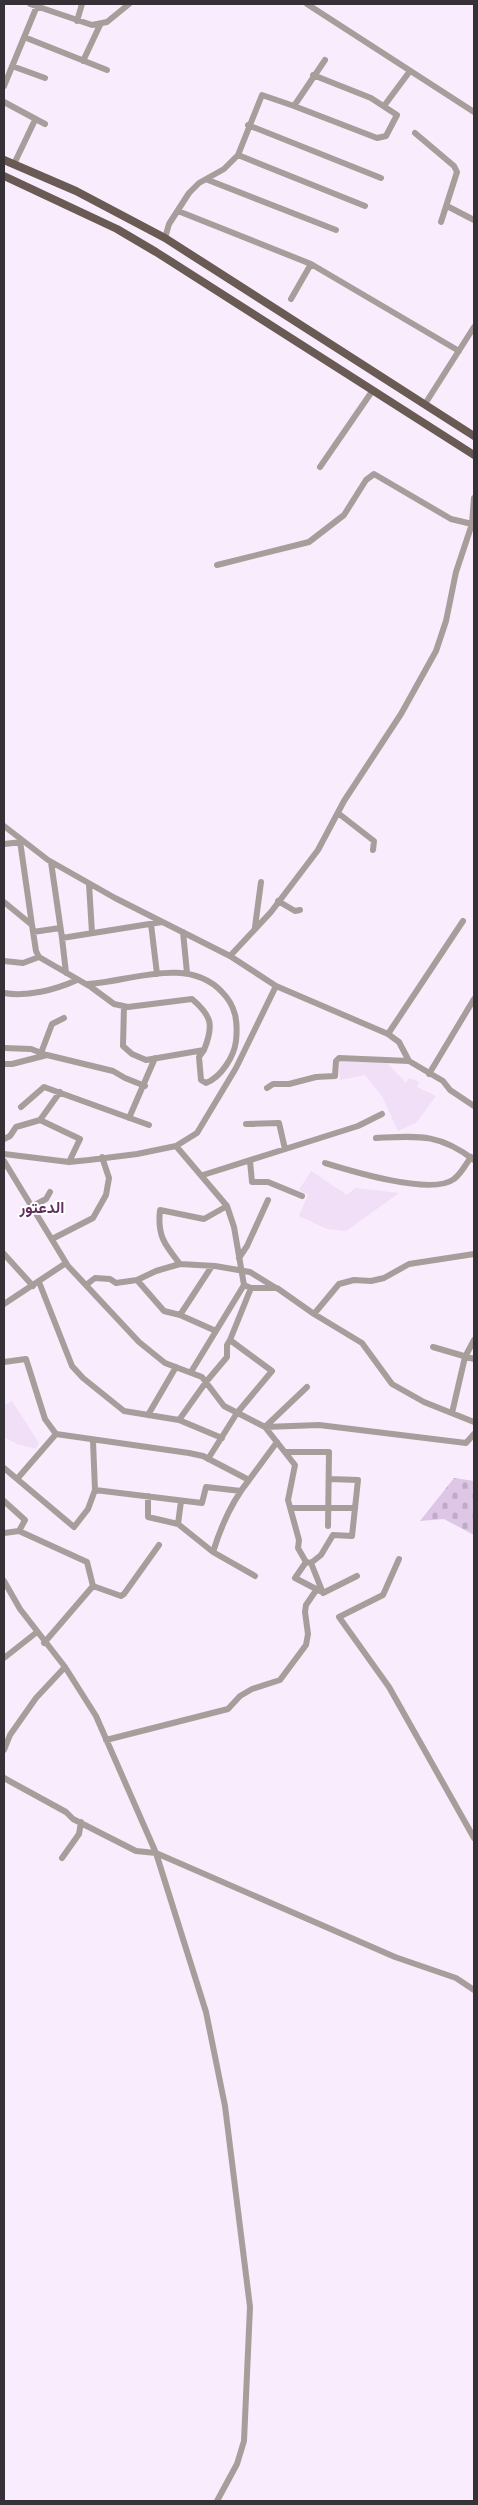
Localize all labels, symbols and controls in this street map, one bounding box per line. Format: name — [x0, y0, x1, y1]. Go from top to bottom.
district label: الدعتور — [19, 1198, 64, 1218]

